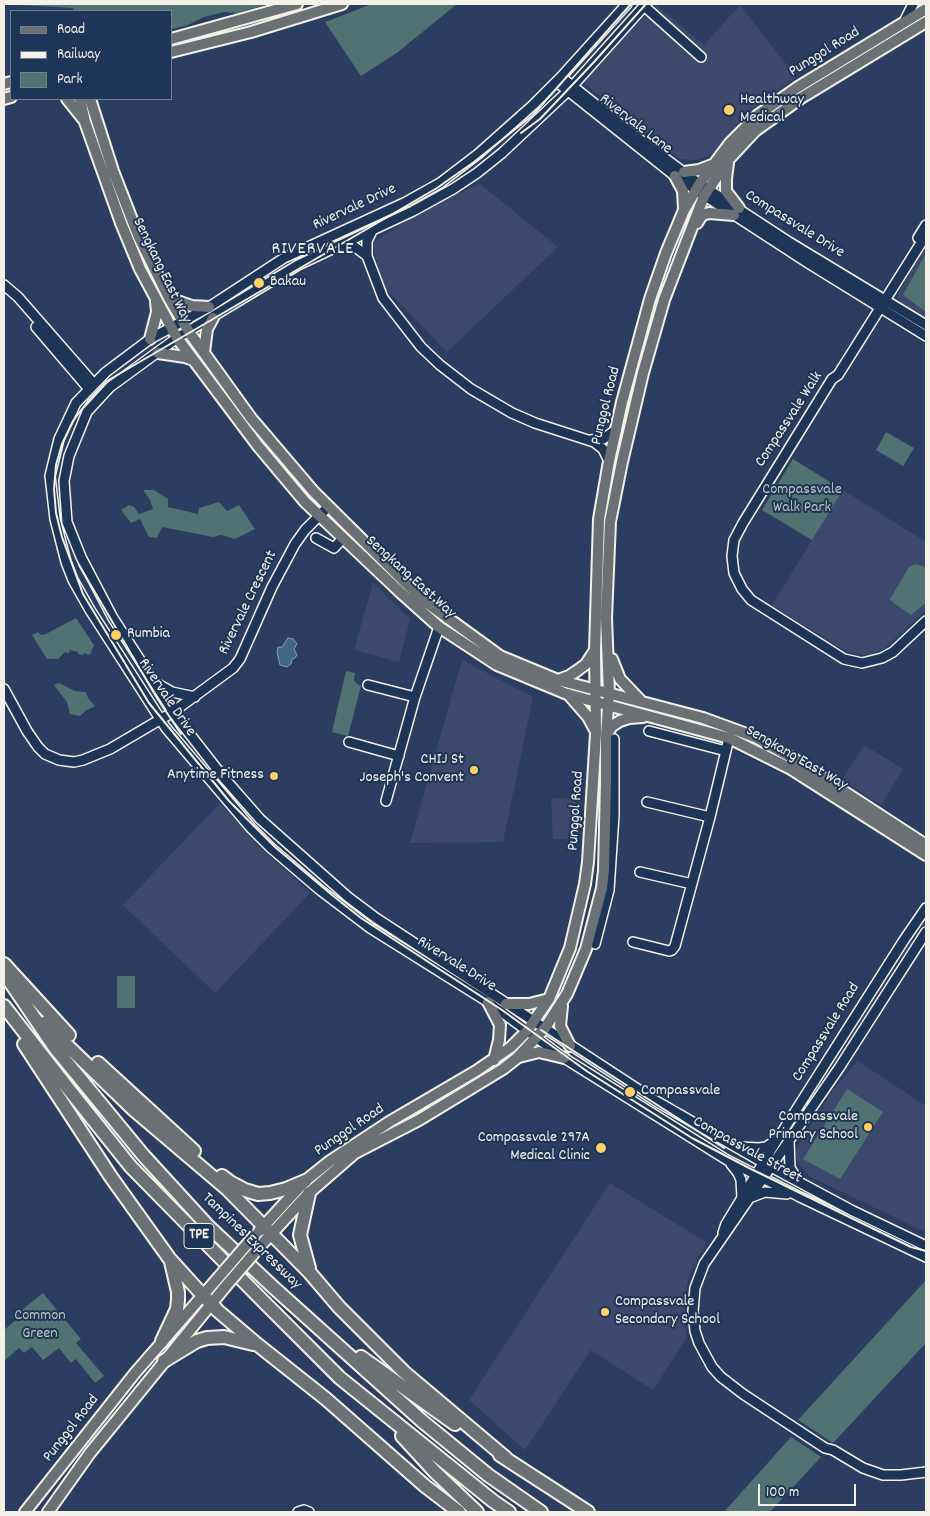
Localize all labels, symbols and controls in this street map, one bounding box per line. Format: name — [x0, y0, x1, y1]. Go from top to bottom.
legend — [10, 10, 172, 100]
text: Road — [57, 19, 85, 41]
street label: Punggol Road — [786, 24, 864, 82]
text: Railway — [57, 44, 100, 66]
text: Park — [57, 69, 83, 91]
street label: Rivervale Lane — [595, 90, 675, 160]
place label: Healthway Medical — [740, 91, 804, 129]
marker: Healthway Medical — [722, 103, 736, 117]
street label: Rivervale Drive — [310, 180, 400, 236]
street label: Compassvale Drive — [741, 187, 847, 263]
street label: Sengkang East Way — [127, 215, 195, 327]
district label: RIVERVALE — [270, 240, 356, 262]
place label: Bakau — [270, 273, 306, 293]
marker: Bakau — [252, 276, 266, 290]
street label: Punggol Road — [588, 365, 626, 447]
street label: Compassvale Walk — [752, 369, 828, 471]
park label: Compassvale Walk Park — [762, 481, 842, 519]
street label: Sengkang East Way — [361, 532, 459, 624]
street label: Rivervale Crescent — [216, 548, 282, 658]
place label: Rumbia — [127, 625, 170, 645]
marker: Rumbia — [109, 628, 123, 642]
street label: Rivervale Drive — [133, 655, 199, 741]
street label: Sengkang East Way — [741, 722, 851, 796]
place label: CHIJ St Joseph's Convent — [360, 751, 464, 789]
marker: CHIJ St Joseph's Convent — [468, 764, 480, 776]
place label: Anytime Fitness — [167, 766, 264, 786]
marker: Anytime Fitness — [268, 770, 280, 782]
street label: Punggol Road — [565, 770, 589, 852]
street label: Rivervale Drive — [413, 933, 499, 997]
street label: Compassvale Road — [789, 980, 865, 1086]
place label: Compassvale — [641, 1082, 720, 1102]
marker: Compassvale — [623, 1085, 637, 1099]
street label: Punggol Road — [311, 1101, 389, 1161]
place label: Compassvale Primary School — [768, 1108, 858, 1146]
street label: Compassvale Street — [689, 1113, 805, 1189]
marker: Compassvale Primary School — [862, 1121, 874, 1133]
place label: Compassvale 297A Medical Clinic — [478, 1129, 590, 1167]
marker: Compassvale 297A Medical Clinic — [594, 1141, 608, 1155]
street label: Tampines Expressway — [197, 1189, 305, 1295]
road number: TPE — [184, 1224, 214, 1248]
place label: Compassvale Secondary School — [615, 1293, 720, 1331]
marker: Compassvale Secondary School — [599, 1306, 611, 1318]
park label: Common Green — [14, 1307, 66, 1345]
street label: Punggol Road — [40, 1392, 104, 1466]
scale bar — [760, 1474, 858, 1506]
text: 100 m — [766, 1482, 799, 1504]

